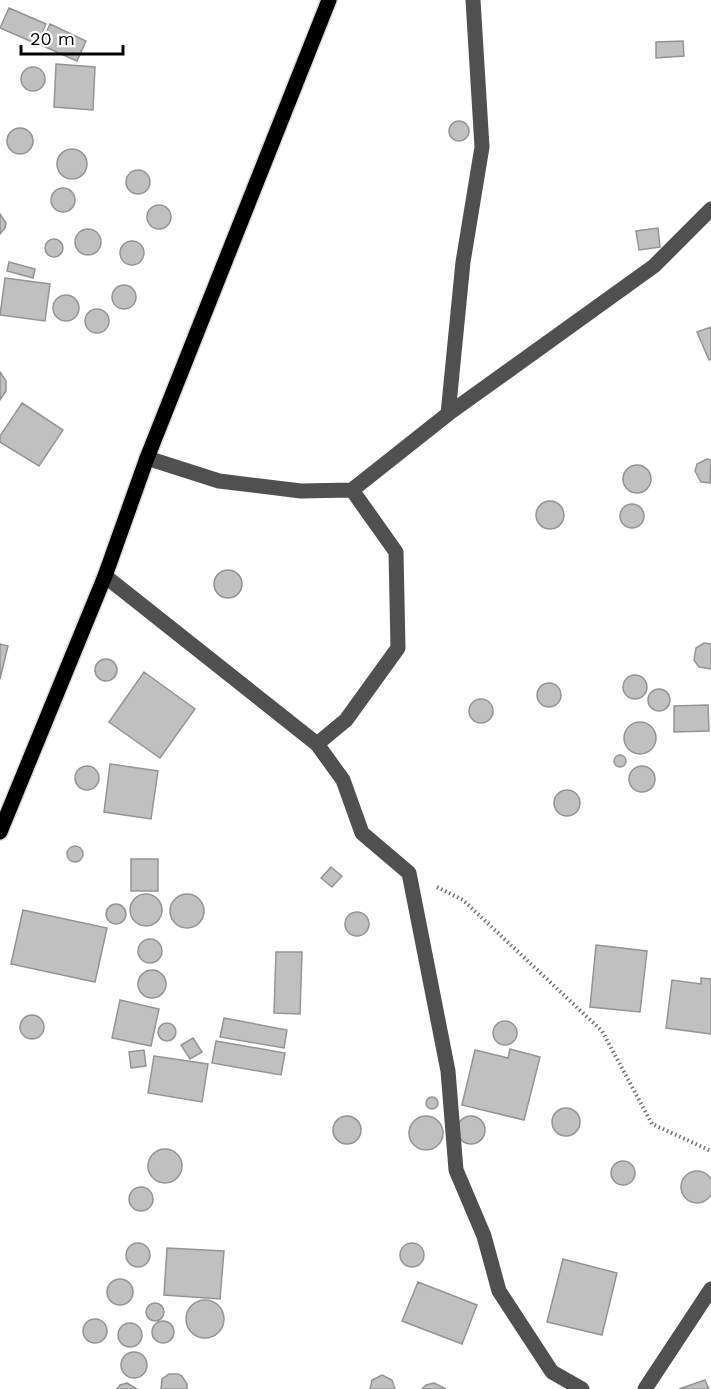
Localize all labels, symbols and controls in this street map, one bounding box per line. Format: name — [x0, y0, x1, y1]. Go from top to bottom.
scale bar — [21, 18, 123, 56]
text: 20 m — [30, 28, 75, 49]

